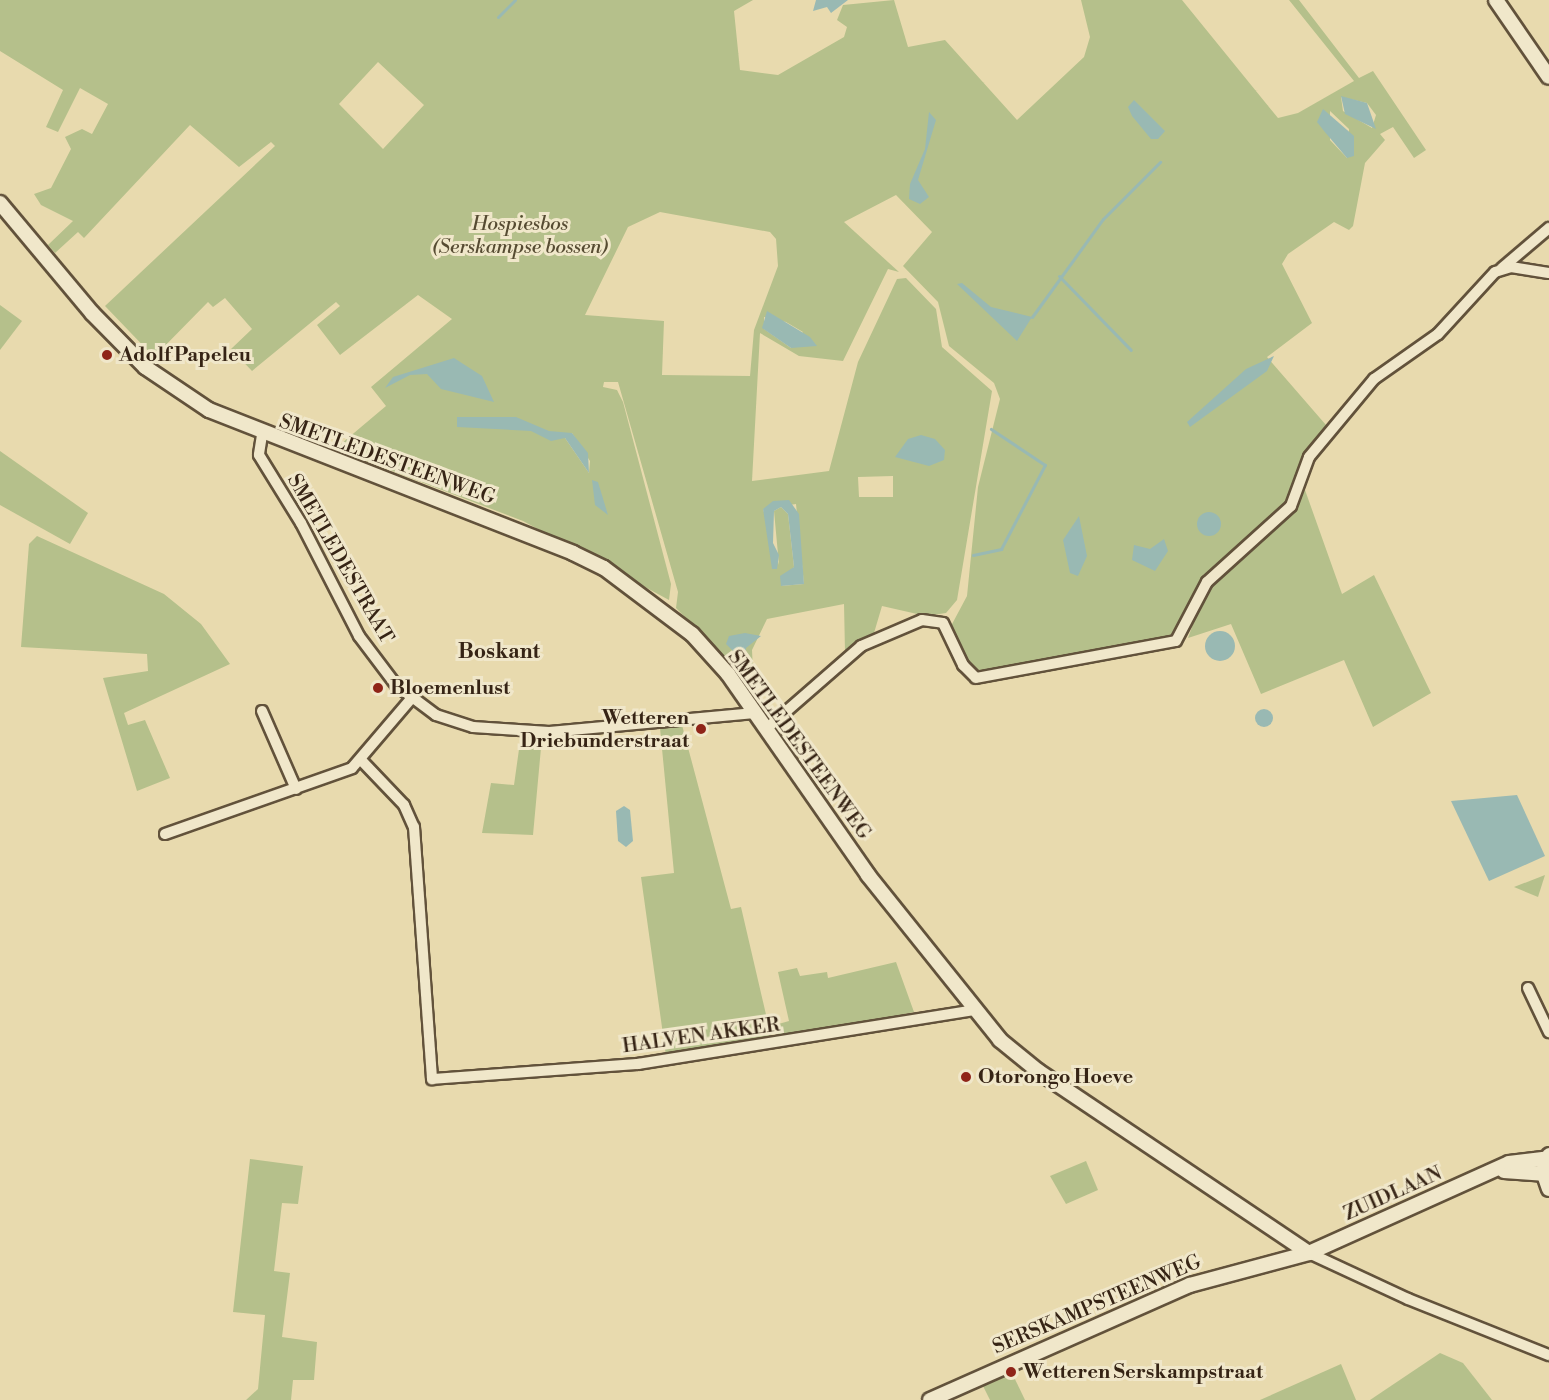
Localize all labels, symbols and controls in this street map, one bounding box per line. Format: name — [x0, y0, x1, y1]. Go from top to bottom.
park label: Hospiesbos (Serskampse bossen) — [432, 212, 608, 259]
place label: Adolf Papeleu — [119, 343, 251, 367]
marker: Adolf Papeleu — [100, 348, 114, 362]
street label: SMETLEDESTEENWEG — [276, 410, 498, 510]
street label: SMETLEDESTRAAT — [282, 470, 398, 648]
district label: Boskant — [458, 639, 540, 665]
street label: SMETLEDESTEENWEG — [722, 646, 876, 844]
place label: Bloemenlust — [390, 676, 510, 700]
marker: Bloemenlust — [371, 681, 385, 695]
place label: Wetteren Driebunderstraat — [520, 706, 689, 753]
marker: Wetteren Driebunderstraat — [694, 722, 708, 736]
street label: HALVEN AKKER — [621, 1013, 781, 1059]
place label: Otorongo Hoeve — [978, 1065, 1133, 1089]
marker: Otorongo Hoeve — [959, 1070, 973, 1084]
street label: ZUIDLAAN — [1340, 1162, 1446, 1226]
street label: SERSKAMPSTEENWEG — [989, 1250, 1205, 1360]
place label: Wetteren Serskampstraat — [1023, 1360, 1263, 1384]
marker: Wetteren Serskampstraat — [1004, 1365, 1018, 1379]

